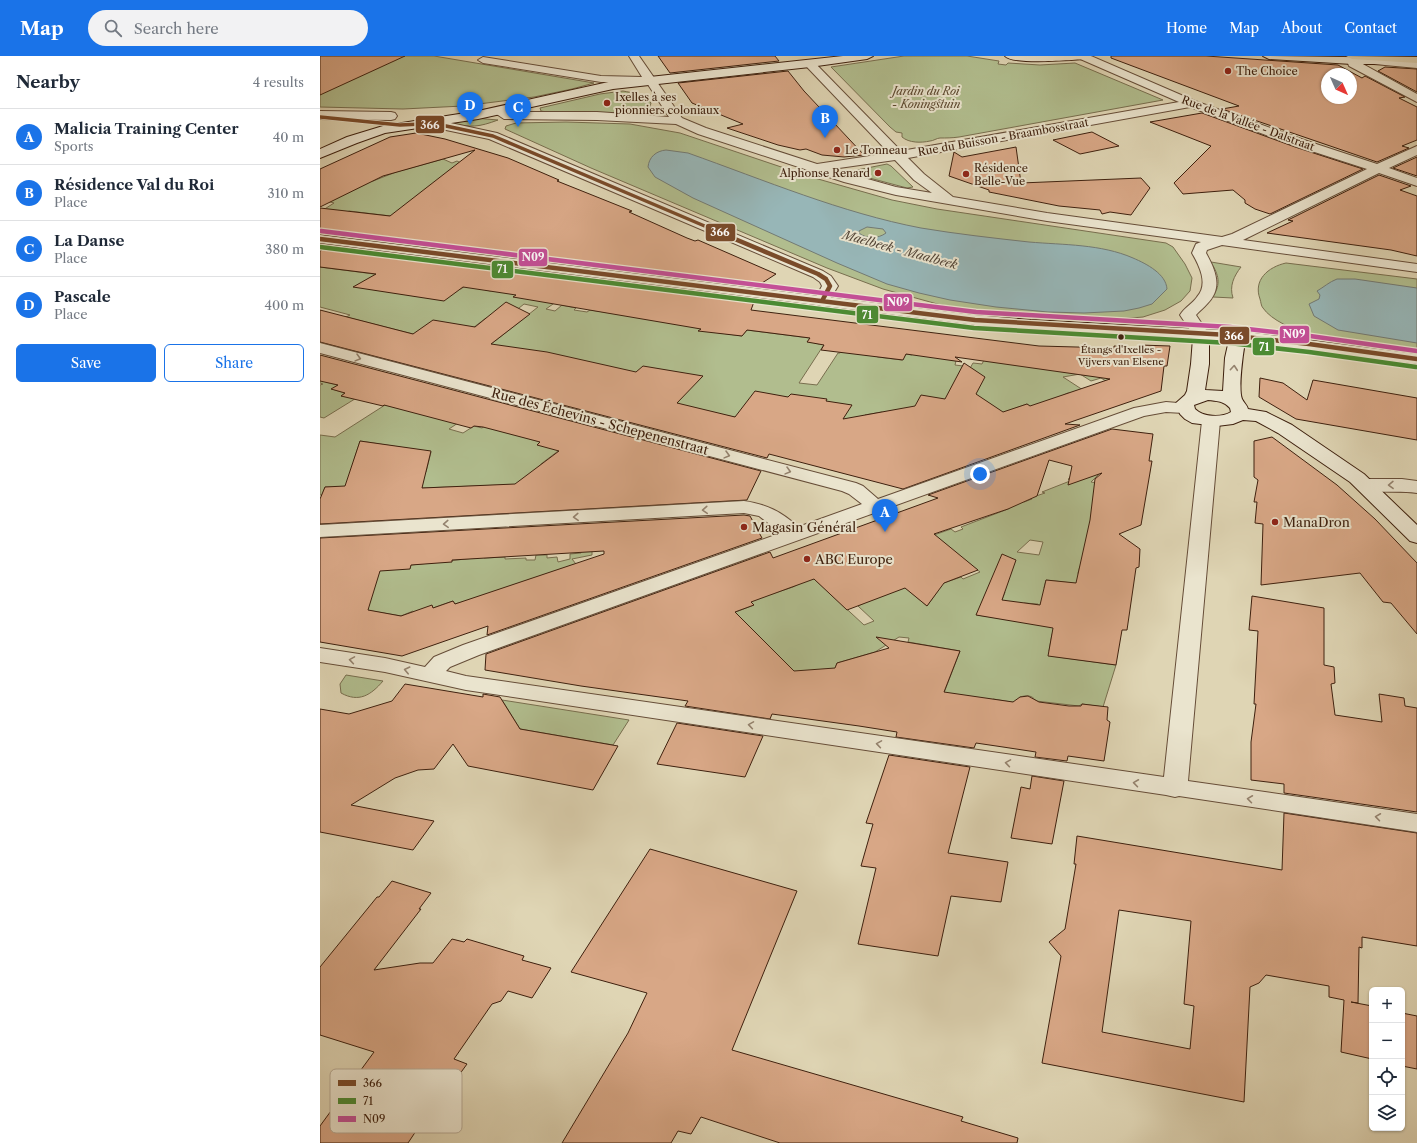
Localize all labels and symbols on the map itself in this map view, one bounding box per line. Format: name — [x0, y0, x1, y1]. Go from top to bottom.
place label: The Choice — [1236, 64, 1298, 78]
marker: The Choice — [1223, 66, 1233, 76]
north arrow — [1321, 68, 1357, 104]
park label: Jardin du Roi - Koningstuin — [890, 84, 961, 111]
place label: Ixelles à ses pionniers coloniaux — [615, 90, 720, 117]
pin: D — [457, 92, 483, 125]
street label: Rue de la Vallée - Dalstraat — [1180, 92, 1316, 154]
pin: C — [505, 94, 531, 127]
marker: Ixelles à ses pionniers coloniaux — [602, 98, 612, 108]
pin: B — [812, 105, 838, 138]
line badge: 366 — [415, 115, 445, 134]
street label: Rue du Buisson - Braambosstraat — [917, 115, 1090, 159]
text: 366 — [420, 118, 440, 132]
place label: Le Tonneau — [845, 143, 908, 157]
marker: Le Tonneau — [832, 145, 842, 155]
place label: Résidence Belle-Vue — [974, 161, 1028, 188]
place label: Alphonse Renard — [778, 166, 870, 180]
marker: Alphonse Renard — [873, 168, 883, 178]
marker: Résidence Belle-Vue — [961, 169, 971, 179]
line badge: 366 — [705, 223, 736, 242]
text: 366 — [710, 225, 730, 239]
water label: Maelbeek - Maalbeek — [839, 226, 960, 272]
line badge: N09 — [518, 248, 548, 267]
text: N09 — [521, 250, 545, 264]
line badge: 71 — [491, 260, 514, 279]
text: 71 — [497, 262, 507, 276]
line badge: N09 — [883, 293, 913, 312]
text: N09 — [886, 295, 910, 309]
line badge: 71 — [856, 305, 879, 324]
text: 71 — [862, 308, 872, 322]
line badge: N09 — [1279, 325, 1310, 344]
line badge: 366 — [1219, 326, 1250, 345]
text: N09 — [1282, 327, 1306, 341]
text: 366 — [1224, 329, 1244, 343]
marker: Étangs d'Ixelles - Vijvers van Elsene — [1116, 332, 1126, 342]
line badge: 71 — [1252, 337, 1275, 356]
text: 71 — [1259, 340, 1269, 354]
place label: Étangs d'Ixelles - Vijvers van Elsene — [1077, 343, 1164, 368]
one-way arrow — [355, 353, 361, 361]
one-way arrow — [1229, 365, 1238, 371]
street label: Rue des Échevins - Schepenenstraat — [490, 384, 711, 458]
one-way arrow — [724, 450, 730, 458]
your location — [970, 464, 990, 484]
one-way arrow — [785, 466, 792, 474]
one-way arrow — [1388, 481, 1394, 489]
pin: A — [872, 499, 898, 532]
one-way arrow — [702, 505, 708, 514]
one-way arrow — [573, 513, 579, 521]
place label: ManaDron — [1283, 514, 1350, 530]
marker: ManaDron — [1270, 517, 1280, 527]
one-way arrow — [443, 519, 449, 528]
place label: Magasin Général — [752, 519, 856, 535]
marker: Magasin Général — [739, 522, 749, 532]
place label: ABC Europe — [814, 551, 893, 567]
marker: ABC Europe — [802, 554, 812, 564]
one-way arrow — [349, 656, 355, 665]
one-way arrow — [404, 666, 410, 674]
one-way arrow — [747, 721, 754, 730]
one-way arrow — [876, 740, 882, 749]
one-way arrow — [1005, 759, 1011, 768]
one-way arrow — [1133, 779, 1139, 788]
one-way arrow — [1247, 795, 1253, 804]
one-way arrow — [1375, 813, 1381, 822]
legend — [330, 1069, 462, 1133]
text: 366 — [363, 1076, 382, 1090]
text: 71 — [363, 1094, 373, 1108]
text: N09 — [363, 1112, 386, 1126]

